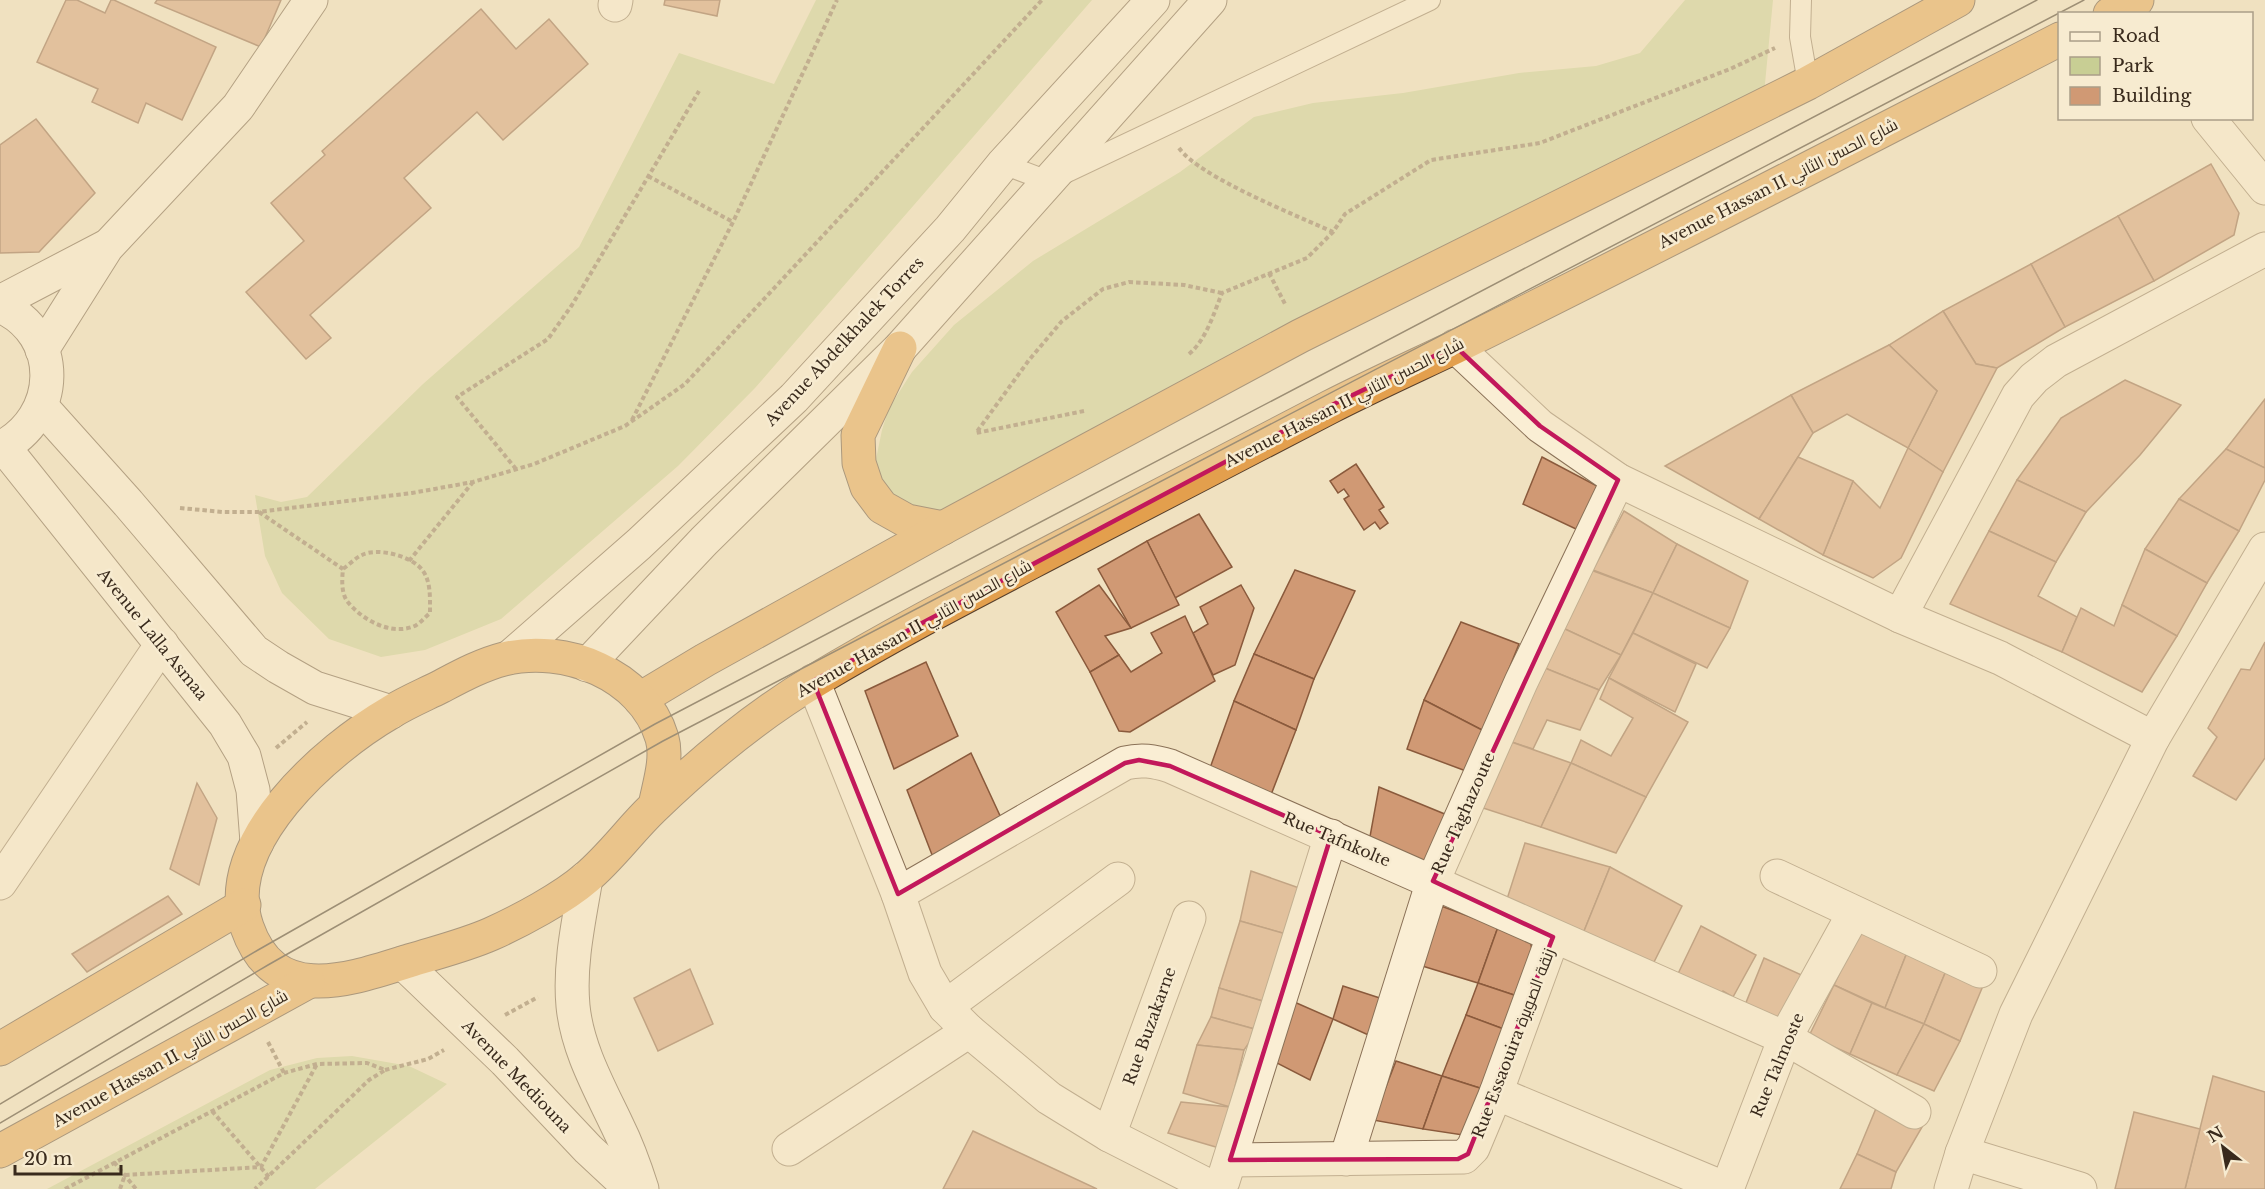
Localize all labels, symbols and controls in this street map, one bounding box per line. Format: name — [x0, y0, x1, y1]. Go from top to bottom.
legend — [2058, 12, 2253, 120]
text: Road — [2112, 25, 2160, 47]
text: Park — [2112, 55, 2154, 77]
text: Building — [2112, 85, 2191, 107]
street label: Avenue Hassan II شارع الحسن الثاني — [1654, 114, 1903, 256]
street label: Avenue Abdelkhalek Torres — [760, 252, 928, 430]
street label: Avenue Hassan II شارع الحسن الثاني — [1220, 333, 1469, 475]
street label: Avenue Hassan II شارع الحسن الثاني — [792, 555, 1037, 705]
street label: Avenue Lalla Asmaa — [93, 563, 212, 704]
street label: Rue Taghazoute — [1427, 749, 1499, 877]
street label: Rue Tafnkolte — [1280, 807, 1394, 871]
street label: Rue Essaouira زنقة الصويرة — [1467, 945, 1559, 1141]
street label: Rue Buzakarne — [1118, 964, 1180, 1088]
street label: Avenue Hassan II شارع الحسن الثاني — [48, 985, 293, 1135]
street label: Rue Talmoste — [1746, 1010, 1808, 1120]
street label: Avenue Mediouna — [457, 1015, 576, 1137]
north arrow — [2193, 1117, 2253, 1177]
text: N — [2204, 1122, 2227, 1147]
scale bar — [15, 1138, 122, 1176]
text: 20 m — [24, 1148, 72, 1170]

